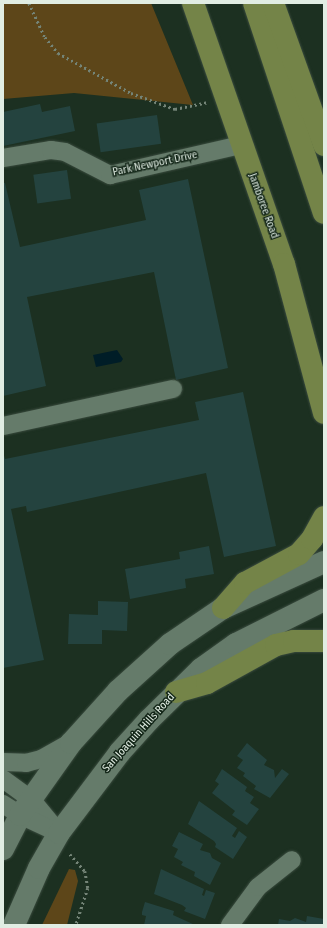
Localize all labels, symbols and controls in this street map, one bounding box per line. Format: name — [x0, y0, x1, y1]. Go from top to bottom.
street label: Park Newport Drive — [111, 149, 199, 179]
street label: Jamboree Road — [245, 172, 281, 240]
street label: San Joaquin Hills Road — [100, 691, 178, 775]

